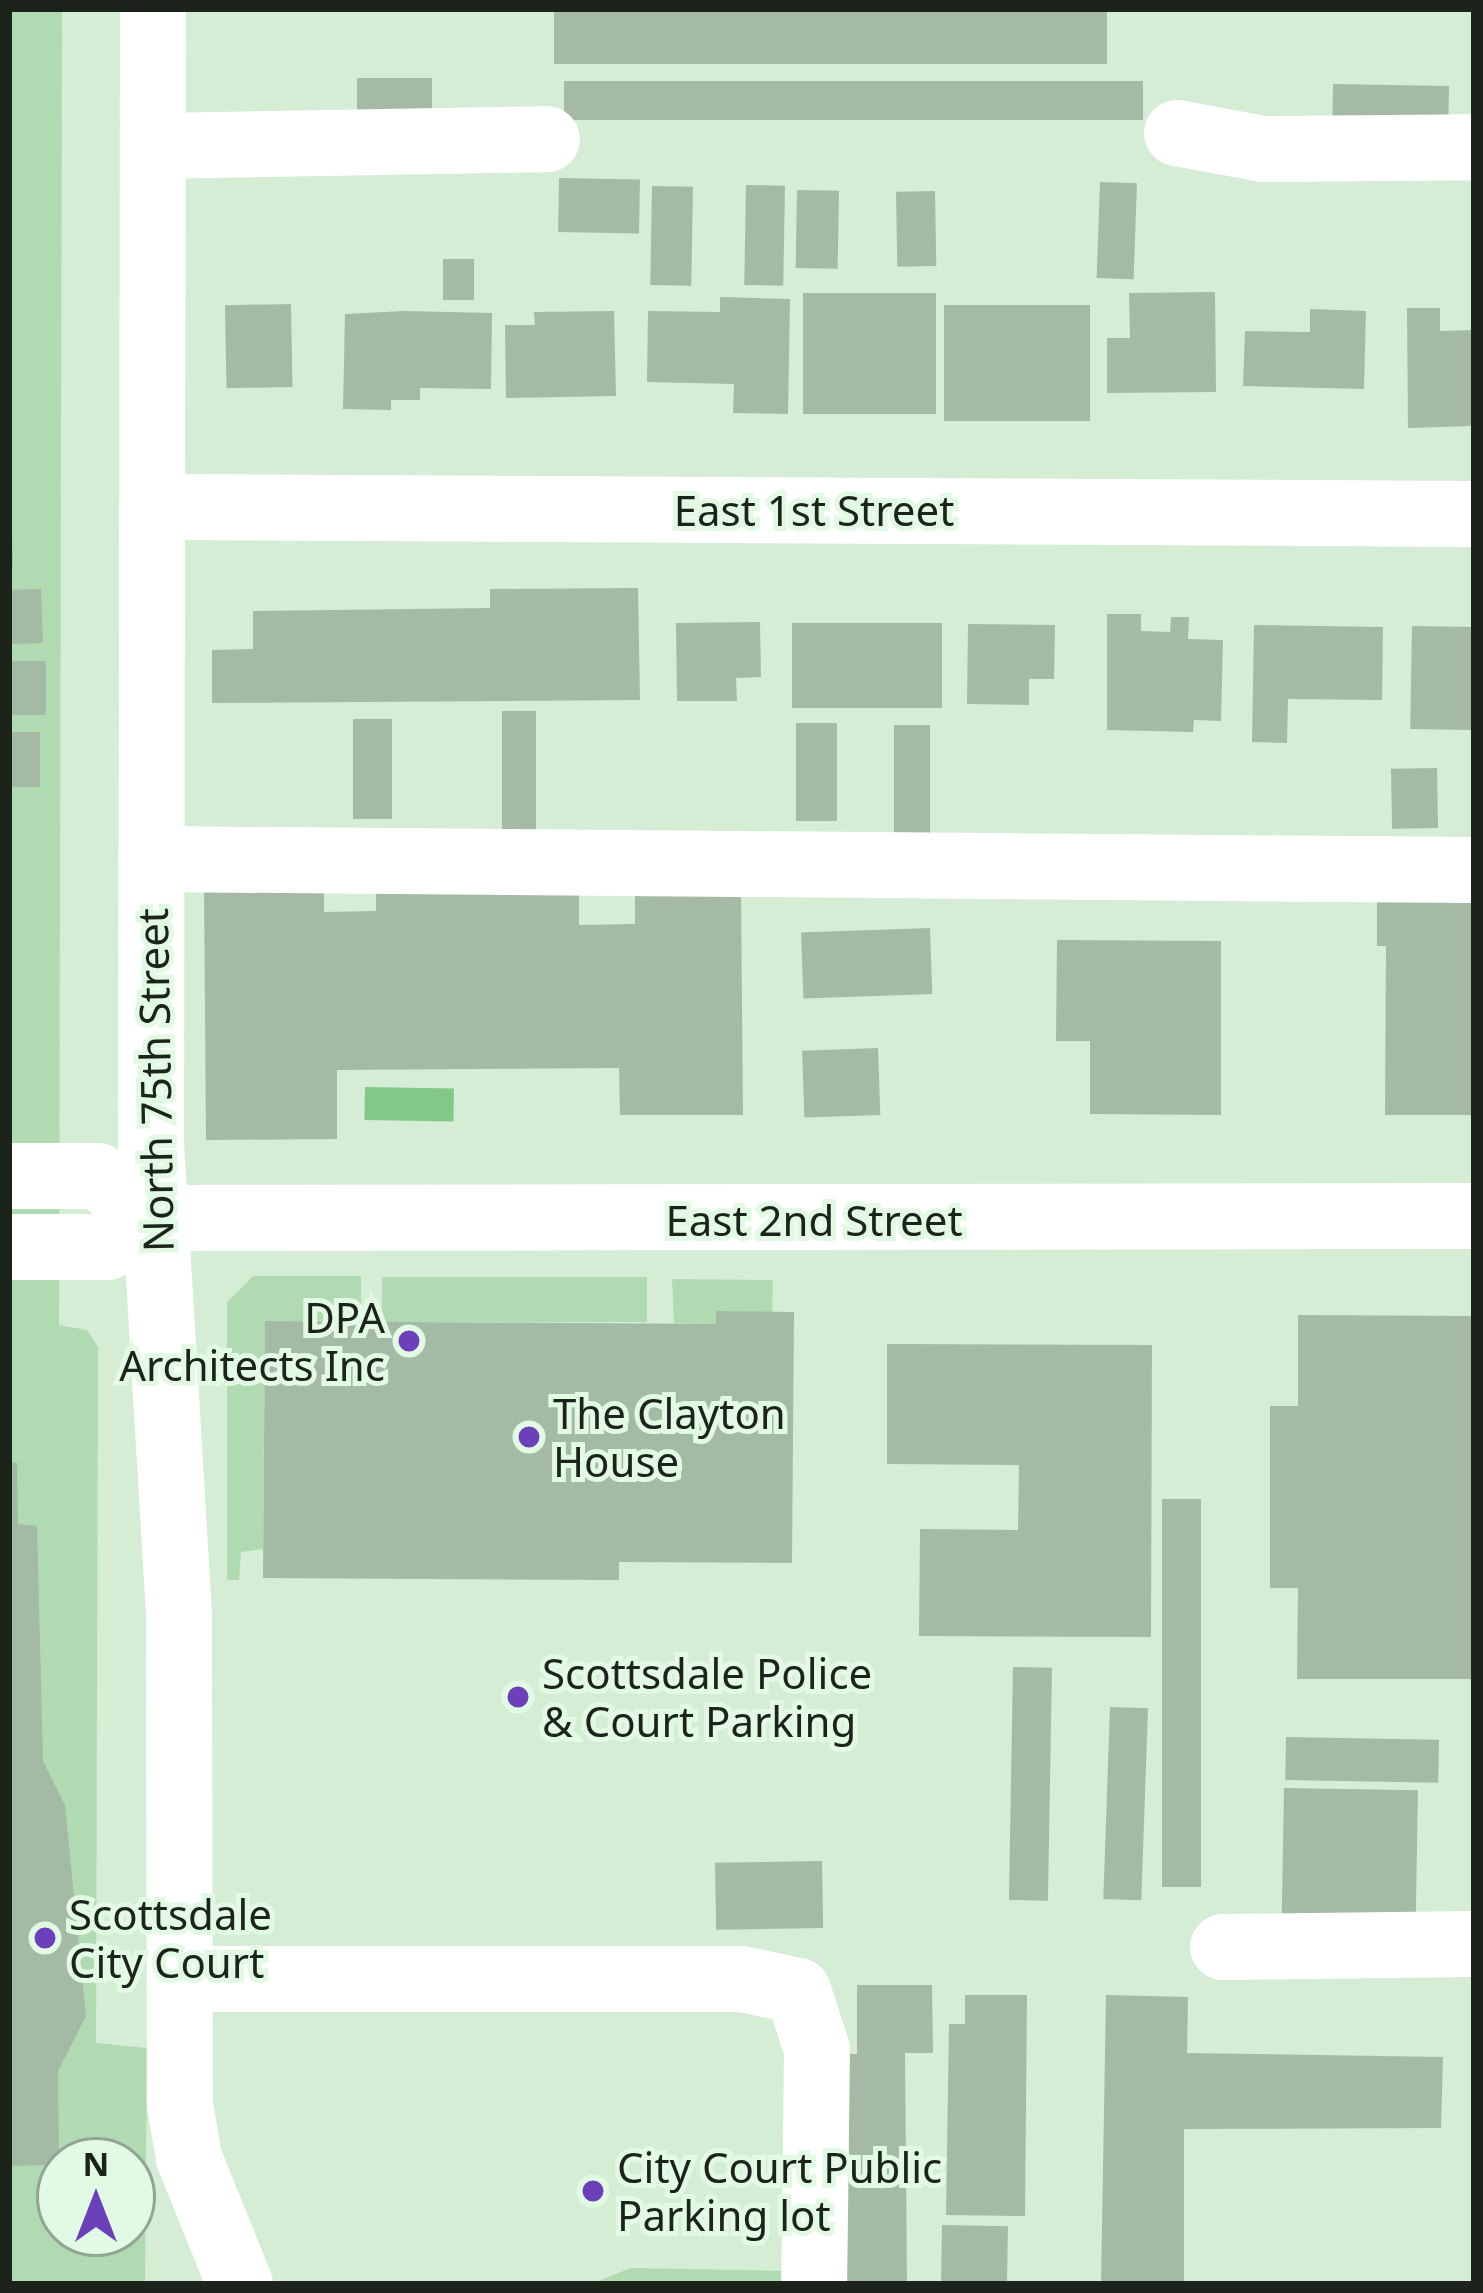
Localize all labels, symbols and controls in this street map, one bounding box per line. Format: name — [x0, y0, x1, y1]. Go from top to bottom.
street label: East 1st Street — [674, 485, 954, 535]
street label: North 75th Street — [127, 908, 183, 1252]
street label: East 2nd Street — [665, 1195, 963, 1245]
place label: DPA Architects Inc — [119, 1292, 385, 1390]
marker: DPA Architects Inc — [396, 1328, 422, 1354]
place label: The Clayton House — [553, 1388, 786, 1486]
marker: The Clayton House — [516, 1424, 542, 1450]
place label: Scottsdale Police & Court Parking — [542, 1648, 872, 1746]
marker: Scottsdale Police & Court Parking — [505, 1684, 531, 1710]
place label: Scottsdale City Court — [69, 1889, 272, 1988]
marker: Scottsdale City Court — [32, 1925, 58, 1951]
north arrow — [36, 2137, 156, 2257]
text: N — [83, 2141, 109, 2186]
place label: City Court Public Parking lot — [617, 2142, 942, 2240]
marker: City Court Public Parking lot — [580, 2178, 606, 2204]

